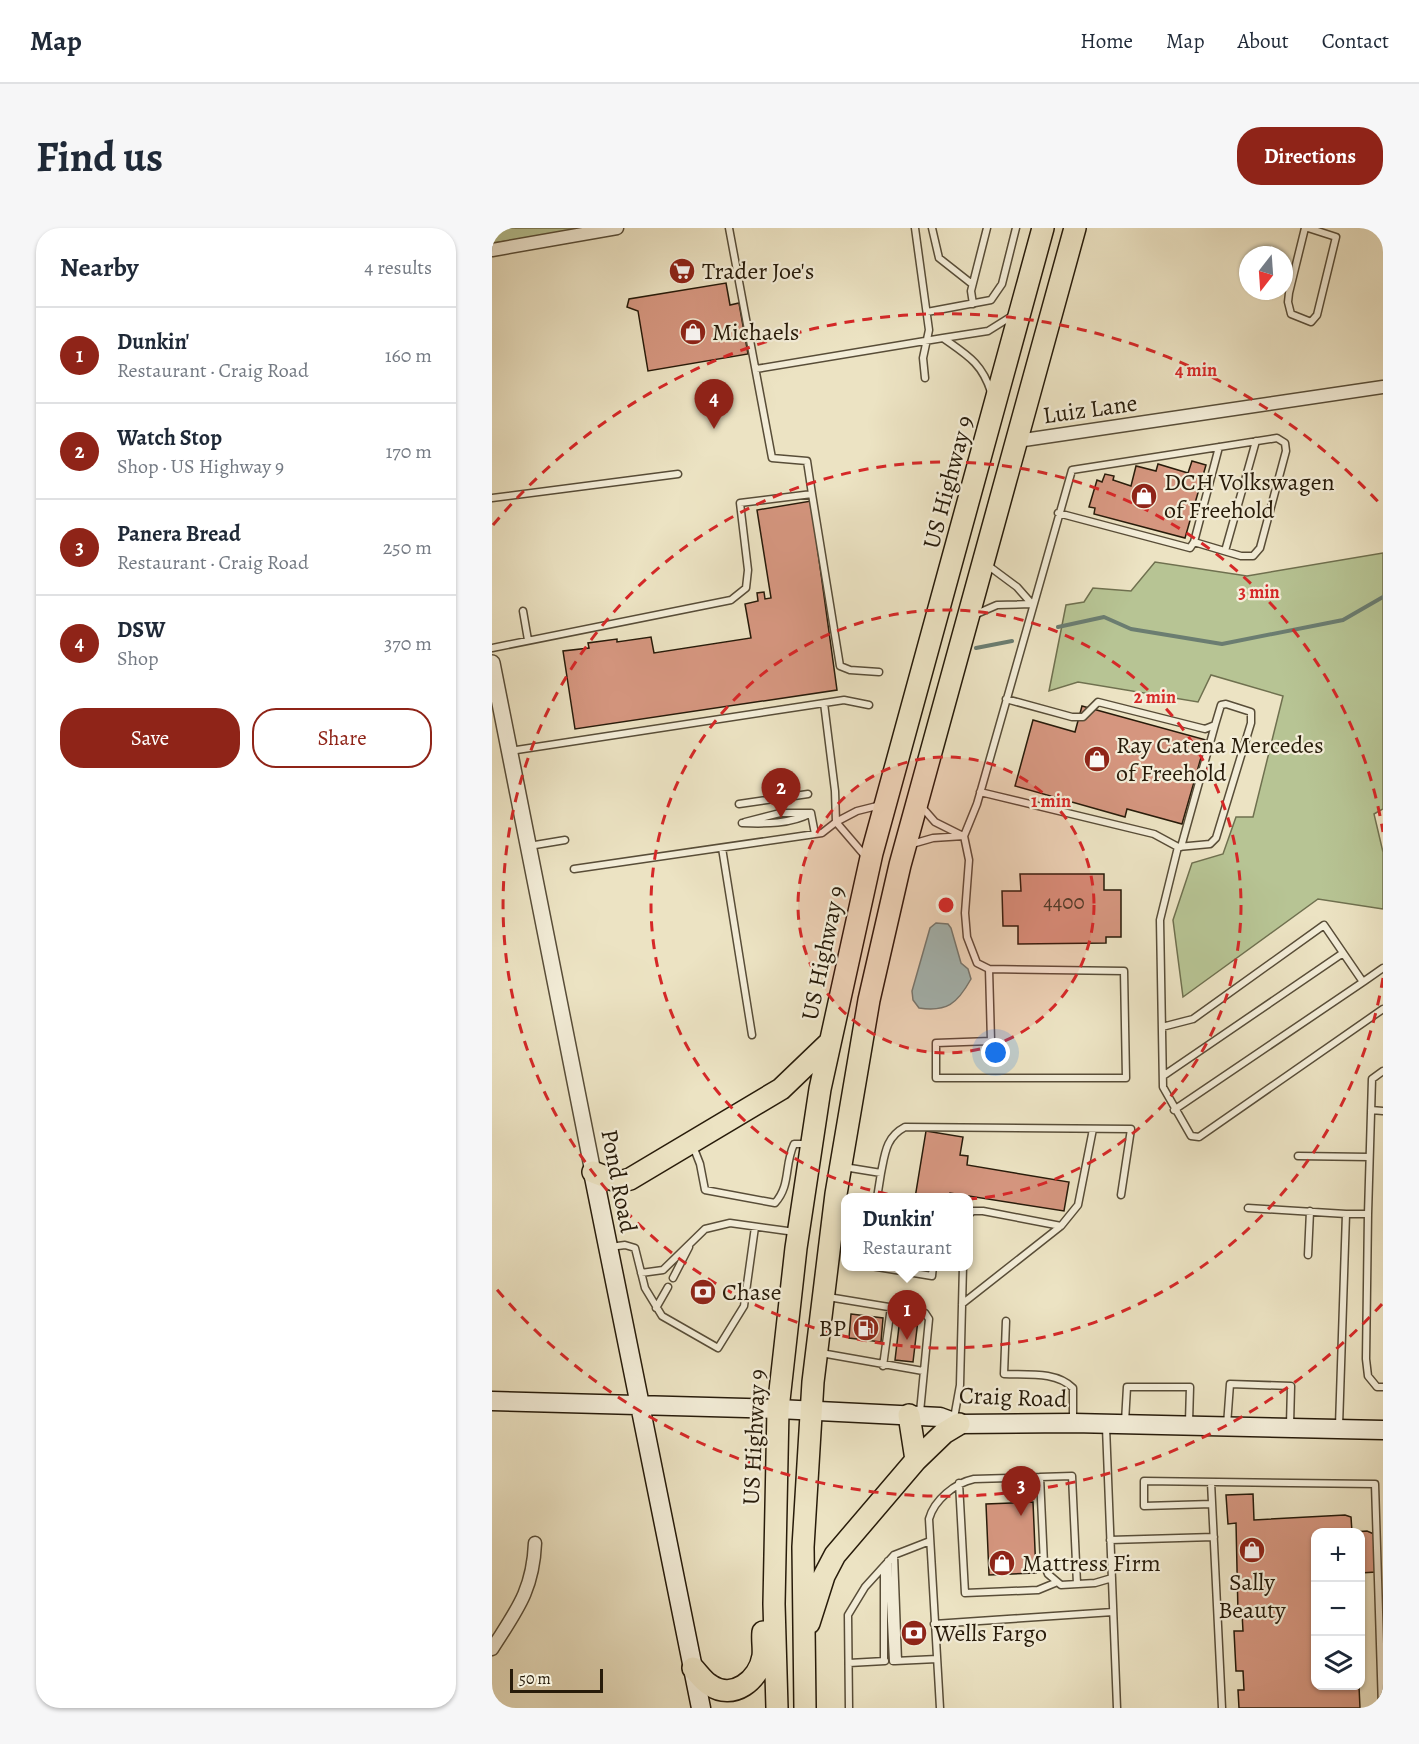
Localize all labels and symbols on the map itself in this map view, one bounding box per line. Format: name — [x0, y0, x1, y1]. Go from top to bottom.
north arrow — [1239, 246, 1293, 300]
place label: Trader Joe's — [702, 255, 814, 287]
supermarket icon: Trader Joe's — [667, 256, 697, 286]
place label: Michaels — [712, 316, 799, 348]
shop icon: Michaels — [678, 317, 708, 347]
text: 4 min — [1175, 358, 1217, 382]
pin: 4 — [694, 380, 734, 429]
street label: Luiz Lane — [1041, 387, 1139, 431]
street label: US Highway 9 — [915, 412, 981, 552]
place label: DCH Volkswagen of Freehold — [1164, 466, 1335, 526]
shop icon: DCH Volkswagen of Freehold — [1129, 481, 1159, 511]
text: 3 min — [1238, 580, 1280, 604]
text: 2 min — [1134, 685, 1176, 709]
place label: Ray Catena Mercedes of Freehold — [1116, 729, 1324, 789]
shop icon: Ray Catena Mercedes of Freehold — [1082, 744, 1112, 774]
pin: 2 — [762, 768, 800, 818]
text: 1 min — [1031, 789, 1071, 813]
street label: US Highway 9 — [793, 883, 853, 1023]
house number: 4400 — [1043, 888, 1085, 916]
centre of rings — [936, 895, 956, 915]
your location — [981, 1038, 1010, 1067]
street label: Pond Road — [593, 1126, 645, 1236]
place label: Chase — [722, 1276, 781, 1308]
bank icon: Chase — [688, 1277, 718, 1307]
pin: 1 — [888, 1290, 926, 1340]
place label: BP — [818, 1312, 846, 1344]
fuel station icon: BP — [851, 1313, 881, 1343]
street label: US Highway 9 — [734, 1368, 774, 1506]
street label: Craig Road — [958, 1379, 1068, 1415]
pin: 3 — [1002, 1466, 1040, 1516]
shop icon: Sally Beauty — [1237, 1535, 1267, 1565]
place label: Mattress Firm — [1022, 1547, 1161, 1579]
shop icon: Mattress Firm — [987, 1548, 1017, 1578]
place label: Sally Beauty — [1218, 1566, 1286, 1626]
place label: Wells Fargo — [933, 1617, 1047, 1649]
bank icon: Wells Fargo — [899, 1618, 929, 1648]
scale bar — [510, 1666, 603, 1694]

